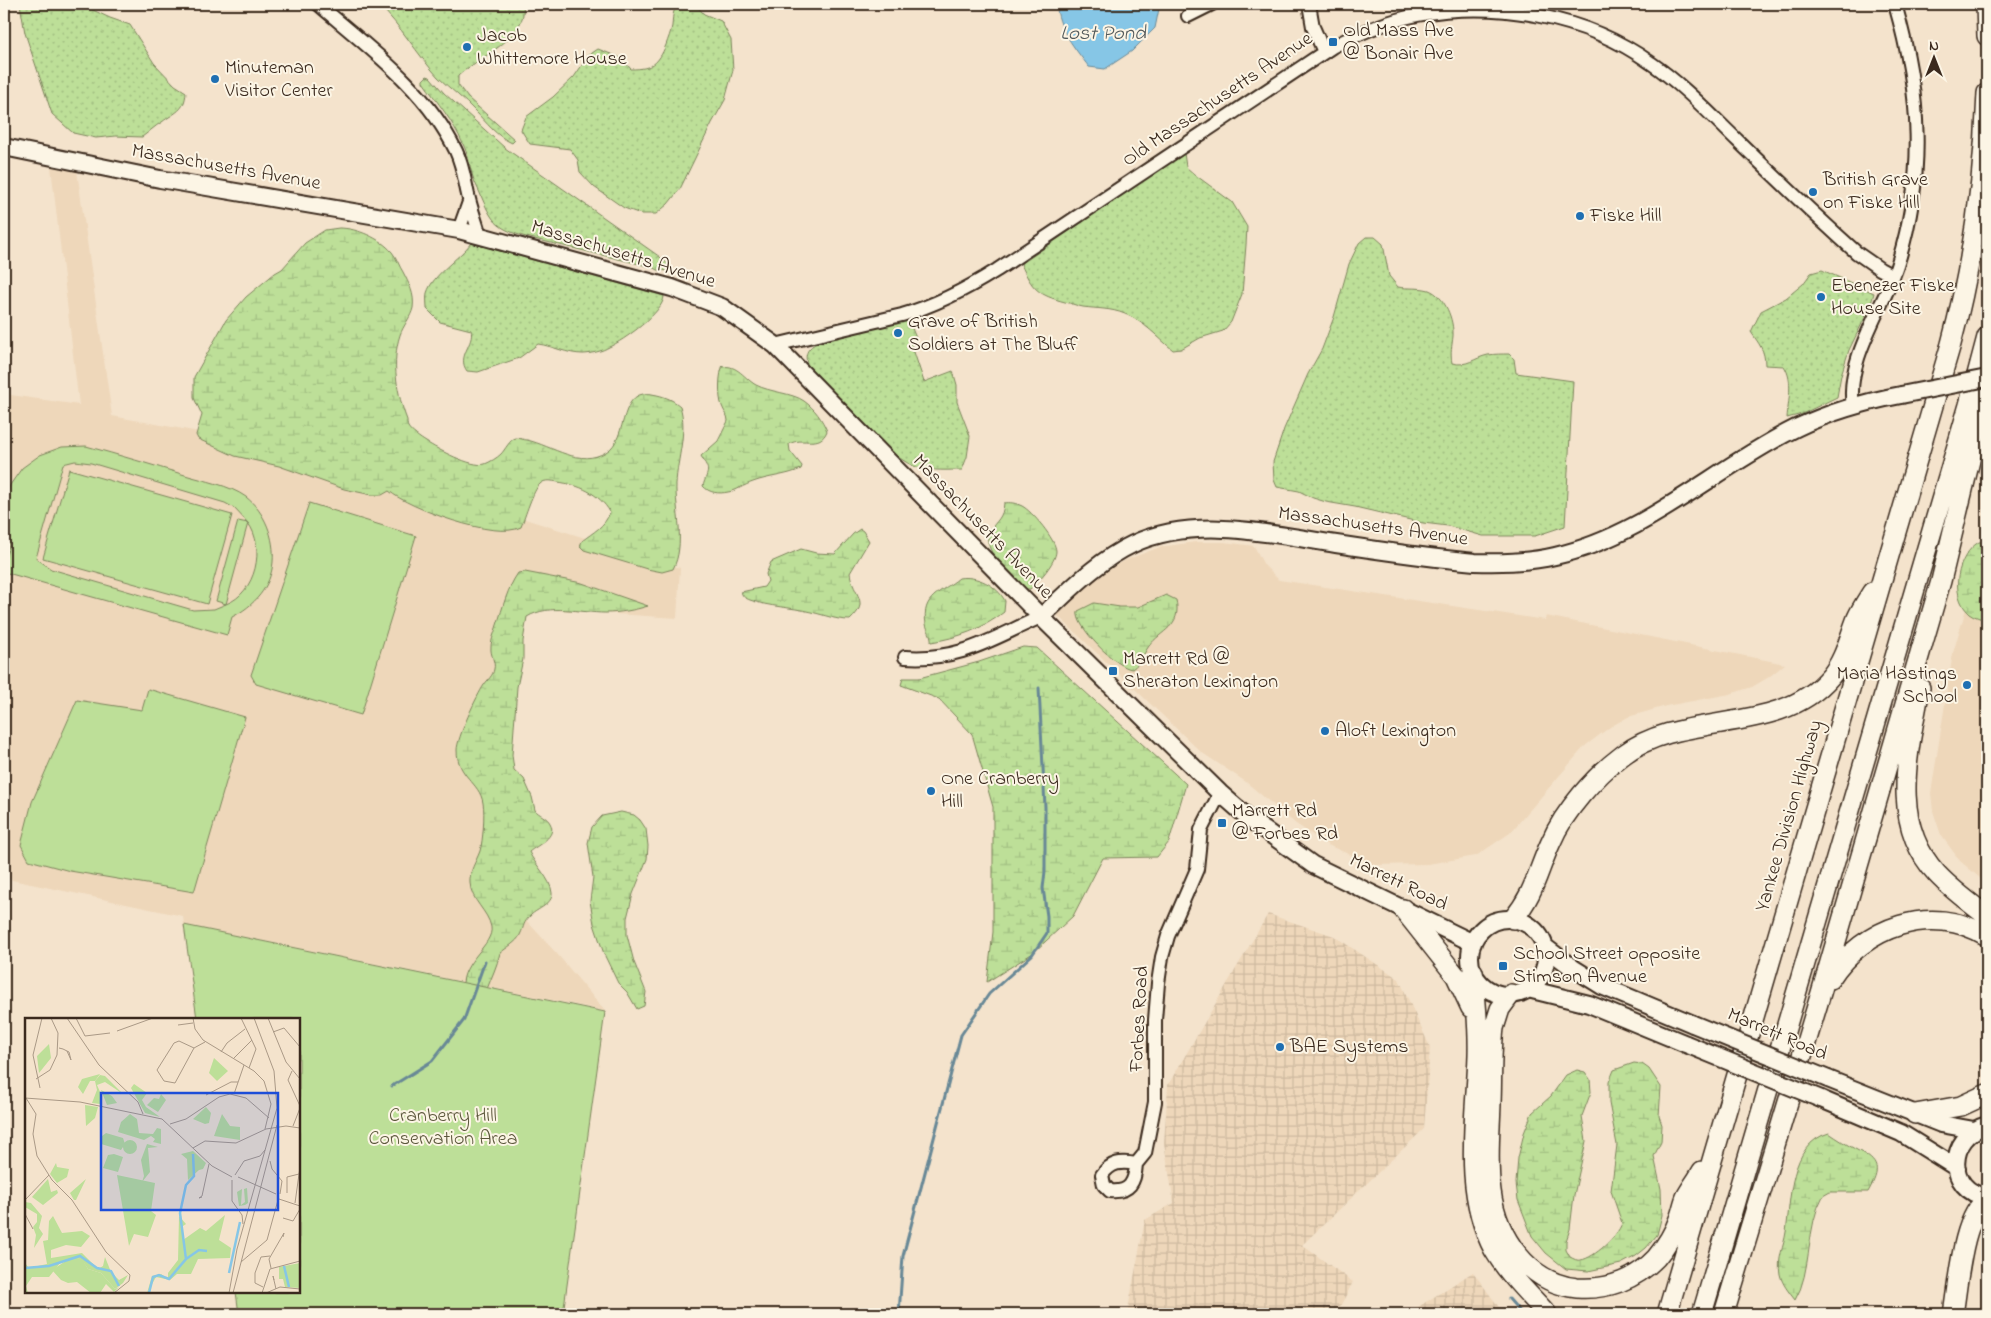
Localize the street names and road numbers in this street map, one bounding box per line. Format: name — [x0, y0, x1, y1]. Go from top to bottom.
street label: Old Massachusetts Avenue — [1117, 25, 1319, 175]
street label: Massachusetts Avenue — [129, 137, 323, 199]
street label: Massachusetts Avenue — [527, 213, 719, 297]
street label: Massachusetts Avenue — [905, 448, 1059, 606]
street label: Massachusetts Avenue — [1276, 499, 1470, 555]
street label: Yankee Division Highway — [1749, 717, 1832, 915]
street label: Marrett Road — [1344, 847, 1452, 919]
street label: Forbes Road — [1123, 965, 1157, 1074]
street label: Marrett Road — [1722, 1001, 1832, 1069]

